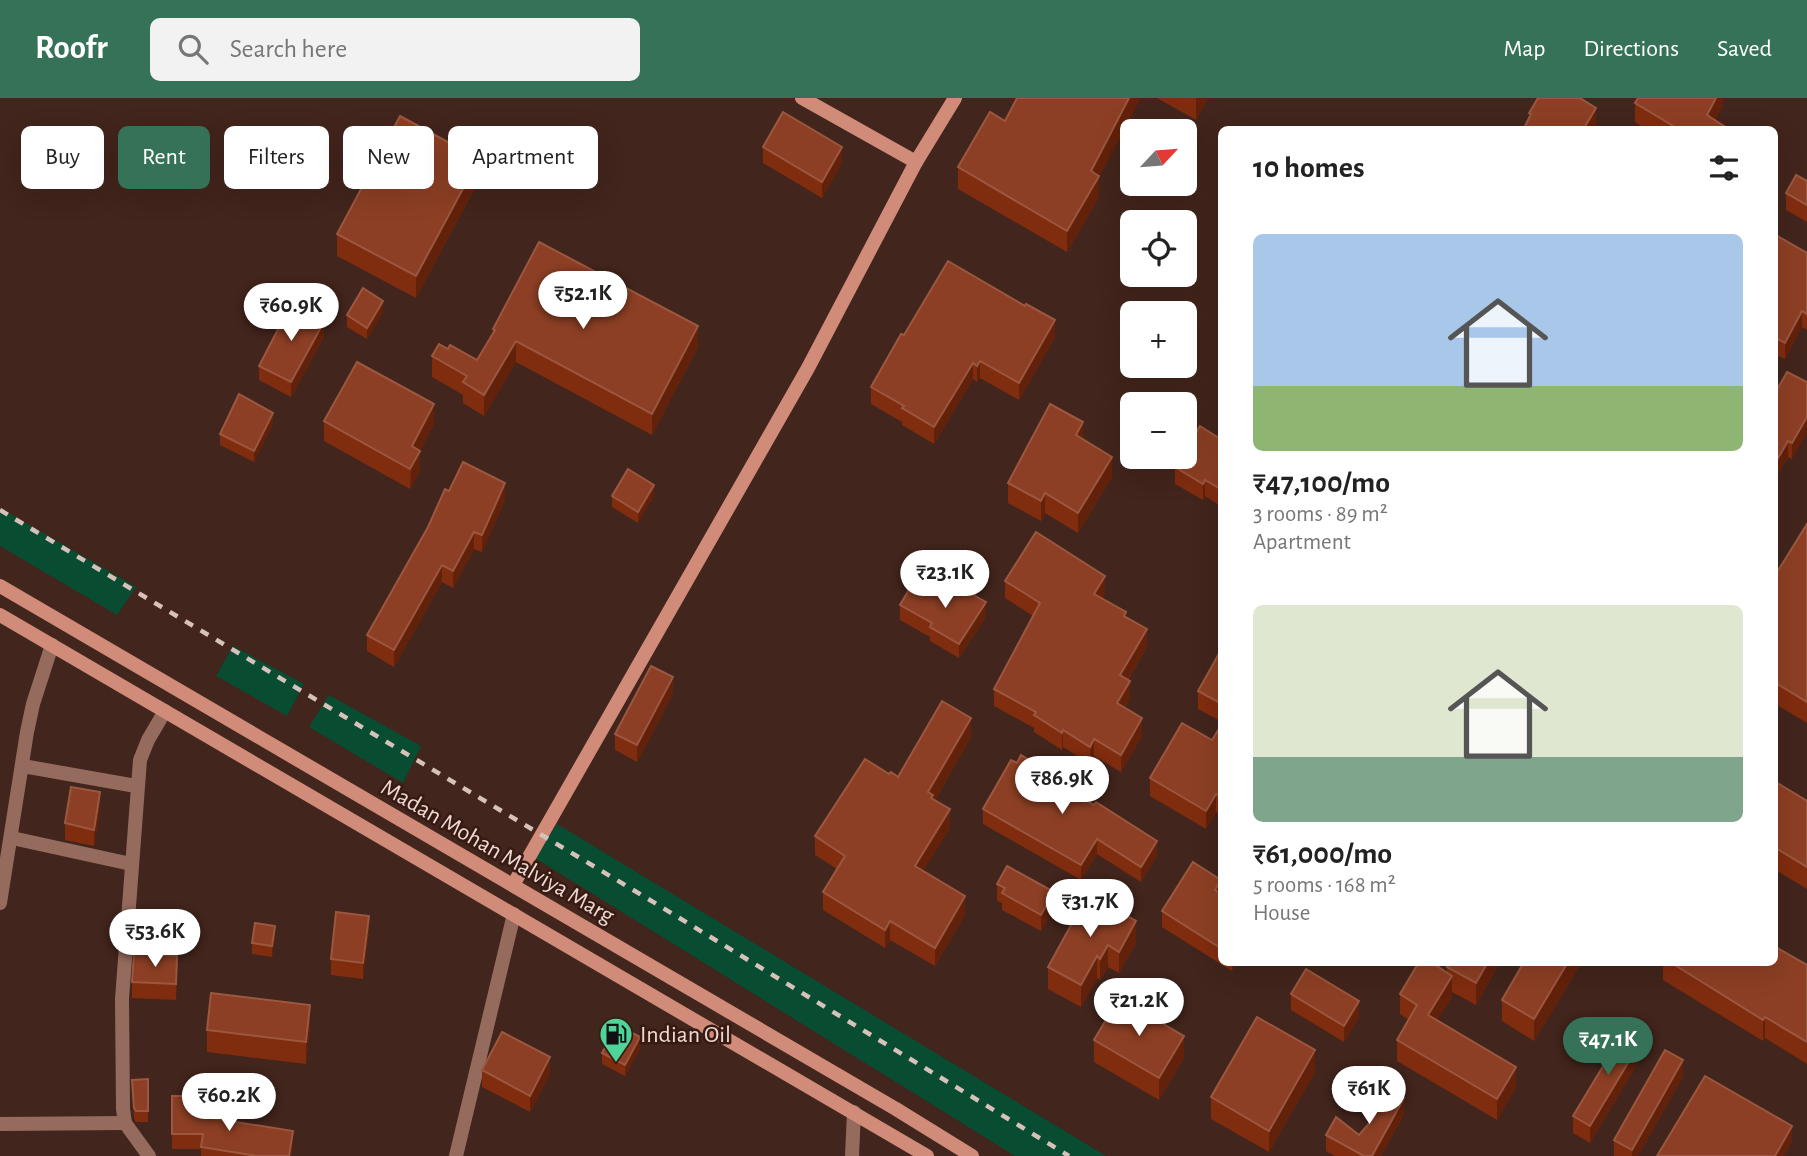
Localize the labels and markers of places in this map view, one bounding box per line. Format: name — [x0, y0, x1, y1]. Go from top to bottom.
pin: ₹52.1K — [526, 272, 640, 331]
pin: ₹60.9K — [234, 284, 348, 343]
pin: ₹23.1K — [888, 550, 1002, 610]
pin: ₹86.9K — [1005, 756, 1119, 816]
pin: ₹31.7K — [1033, 880, 1147, 939]
pin: ₹53.6K — [98, 910, 212, 969]
pin: ₹21.2K — [1082, 978, 1196, 1038]
fuel station icon: Indian Oil — [597, 1015, 635, 1064]
pin: ₹47.1K — [1551, 1018, 1665, 1077]
place label: Indian Oil — [640, 1023, 731, 1047]
pin: ₹61K — [1328, 1066, 1410, 1126]
pin: ₹60.2K — [172, 1074, 286, 1133]

